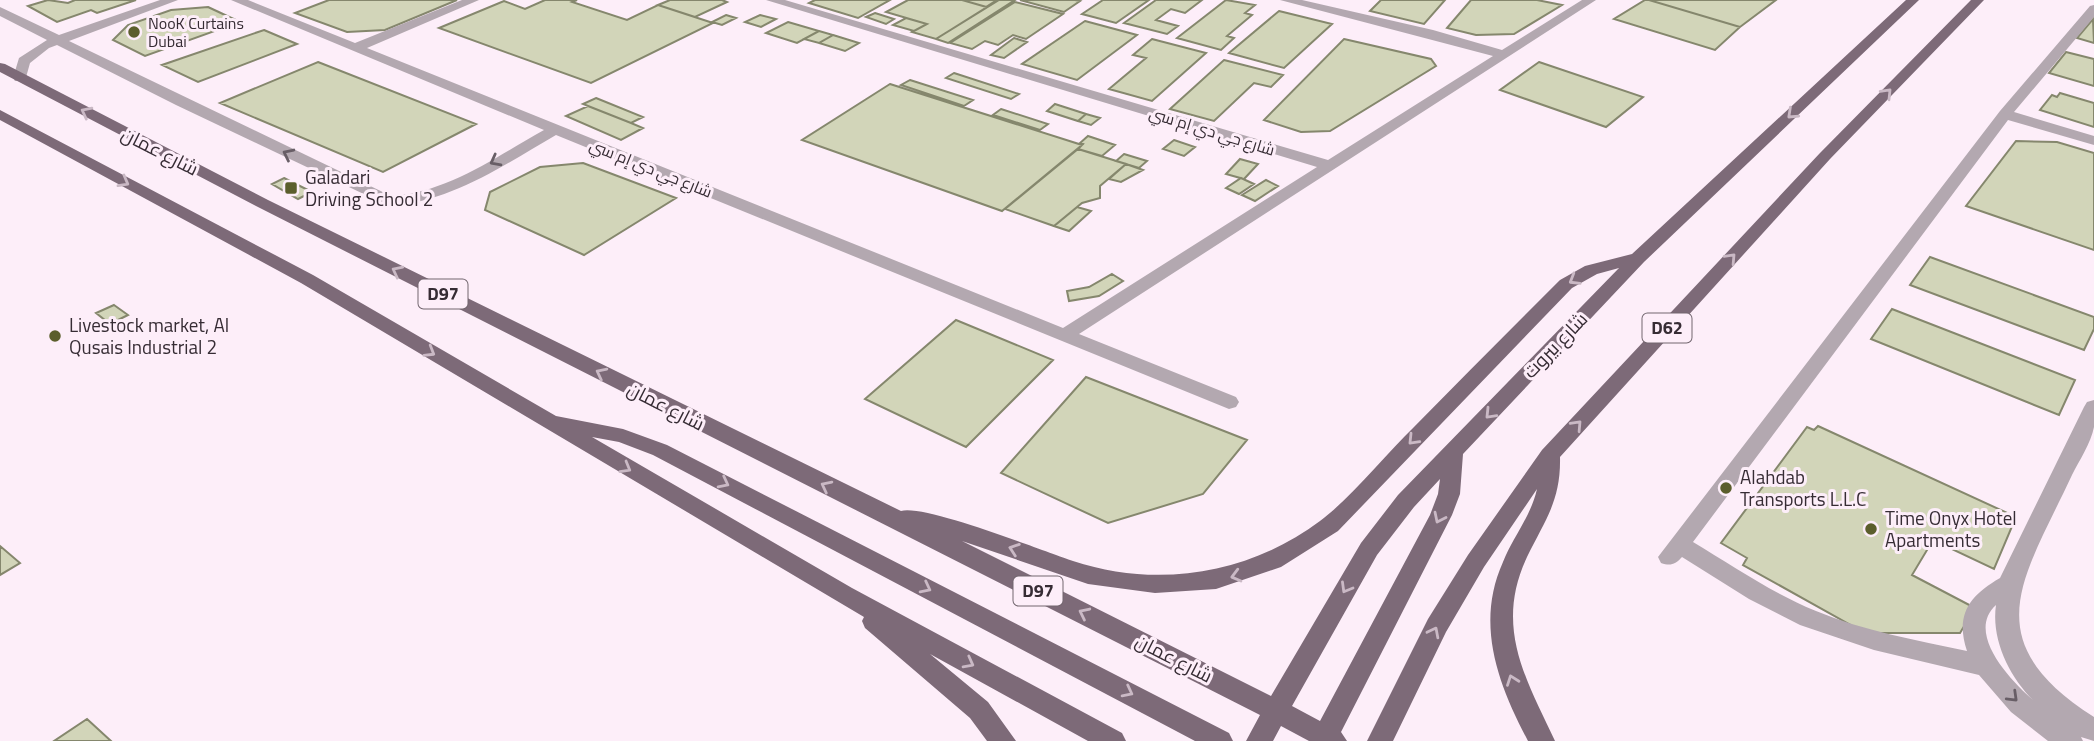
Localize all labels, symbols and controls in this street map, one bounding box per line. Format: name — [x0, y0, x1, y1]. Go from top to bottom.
place label: NooK Curtains Dubai — [148, 11, 244, 53]
marker: NooK Curtains Dubai — [126, 24, 142, 40]
one-way arrow — [1879, 88, 1892, 101]
street label: شارع جي دي إم سي — [1146, 100, 1278, 163]
one-way arrow — [1787, 105, 1800, 118]
one-way arrow — [81, 107, 93, 120]
street label: شارع عمان — [117, 119, 204, 182]
street label: شارع جي دي إم سي — [585, 132, 716, 205]
one-way arrow — [283, 148, 295, 162]
one-way arrow — [490, 153, 503, 167]
place label: Galadari Driving School 2 — [305, 162, 434, 213]
one-way arrow — [117, 174, 129, 187]
marker: Galadari Driving School 2 — [283, 180, 299, 196]
one-way arrow — [1723, 253, 1736, 266]
one-way arrow — [392, 266, 404, 280]
one-way arrow — [1569, 271, 1582, 284]
road number: D97 — [418, 280, 467, 308]
street label: شارع بيروت — [1515, 305, 1594, 384]
place label: Livestock market, Al Qusais Industrial 2 — [69, 310, 229, 361]
road number: D62 — [1642, 314, 1692, 342]
marker: Livestock market, Al Qusais Industrial 2 — [47, 328, 63, 344]
one-way arrow — [422, 344, 435, 357]
one-way arrow — [596, 367, 608, 381]
street label: شارع عمان — [623, 374, 710, 437]
one-way arrow — [1485, 406, 1498, 419]
one-way arrow — [1569, 420, 1581, 433]
one-way arrow — [1409, 431, 1422, 444]
one-way arrow — [618, 460, 631, 473]
place label: Alahdab Transports L.L.C — [1740, 462, 1866, 513]
one-way arrow — [716, 475, 729, 488]
one-way arrow — [821, 480, 833, 494]
marker: Alahdab Transports L.L.C — [1718, 480, 1734, 496]
place label: Time Onyx Hotel Apartments — [1885, 503, 2017, 554]
one-way arrow — [1433, 511, 1447, 523]
marker: Time Onyx Hotel Apartments — [1863, 521, 1879, 537]
one-way arrow — [1008, 543, 1020, 558]
one-way arrow — [1230, 567, 1242, 582]
road number: D97 — [1014, 576, 1062, 606]
one-way arrow — [918, 579, 931, 593]
one-way arrow — [1341, 581, 1354, 594]
one-way arrow — [1079, 607, 1091, 621]
street label: شارع عمان — [1131, 626, 1218, 689]
one-way arrow — [1426, 627, 1440, 639]
one-way arrow — [962, 655, 974, 668]
one-way arrow — [1506, 674, 1520, 686]
one-way arrow — [1121, 684, 1133, 698]
one-way arrow — [2004, 689, 2017, 702]

